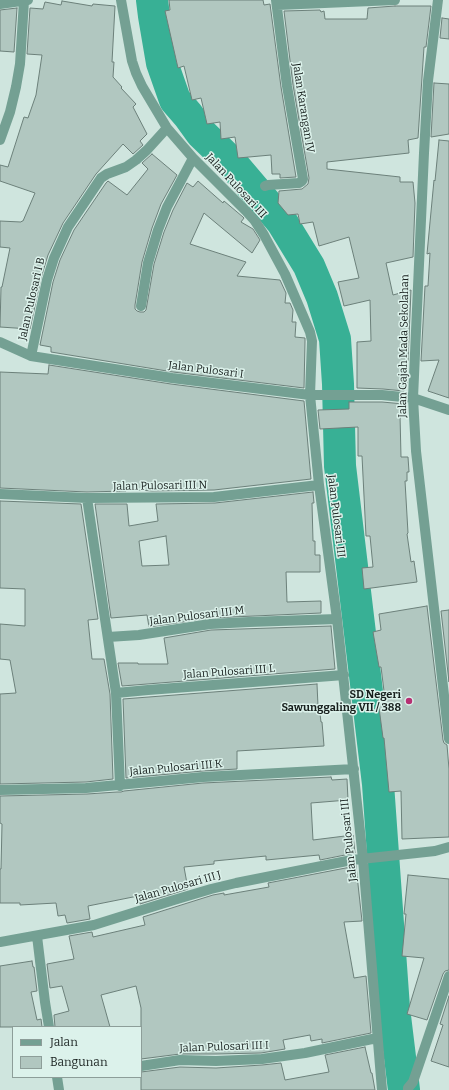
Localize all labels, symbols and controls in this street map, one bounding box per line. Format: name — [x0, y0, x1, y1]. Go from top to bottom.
street label: Jalan Karangan IV — [289, 62, 317, 154]
street label: Jalan Pulosari III — [203, 151, 269, 221]
street label: Jalan Pulosari I B — [16, 256, 48, 342]
street label: Jalan Gajah Mada Sekolahan — [396, 274, 412, 418]
street label: Jalan Pulosari I — [168, 359, 244, 381]
street label: Jalan Pulosari III — [324, 474, 348, 558]
street label: Jalan Pulosari III N — [113, 479, 207, 493]
street label: Jalan Pulosari III M — [149, 604, 245, 628]
street label: Jalan Pulosari III L — [183, 662, 275, 682]
place label: SD Negeri Sawunggaling VII / 388 — [281, 688, 401, 714]
marker: SD Negeri Sawunggaling VII / 388 — [404, 696, 414, 706]
street label: Jalan Pulosari III K — [129, 757, 223, 779]
street label: Jalan Pulosari III — [338, 798, 360, 882]
street label: Jalan Pulosari III J — [133, 868, 223, 906]
legend — [12, 1026, 142, 1078]
text: Jalan — [50, 1035, 78, 1049]
street label: Jalan Pulosari III I — [179, 1039, 269, 1055]
text: Bangunan — [50, 1055, 108, 1069]

